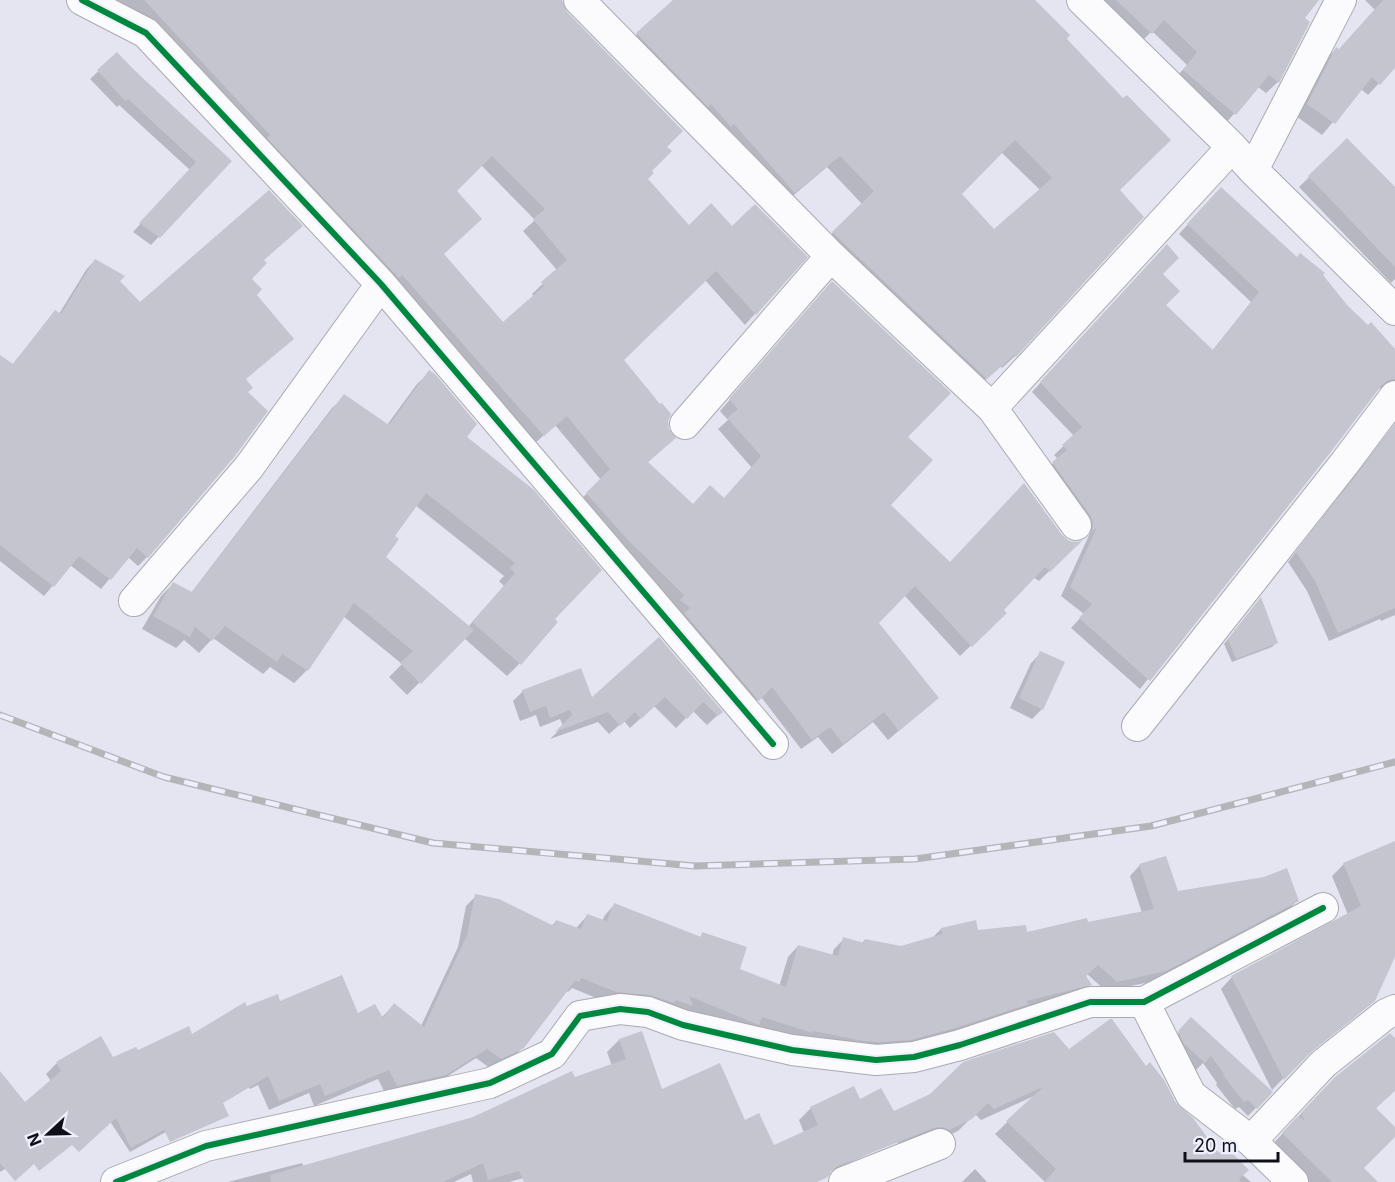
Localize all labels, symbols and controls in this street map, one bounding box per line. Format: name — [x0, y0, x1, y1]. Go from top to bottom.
north arrow — [18, 1104, 78, 1164]
scale bar — [1185, 1125, 1278, 1163]
text: N — [23, 1130, 46, 1149]
text: 20 m — [1194, 1135, 1237, 1156]

